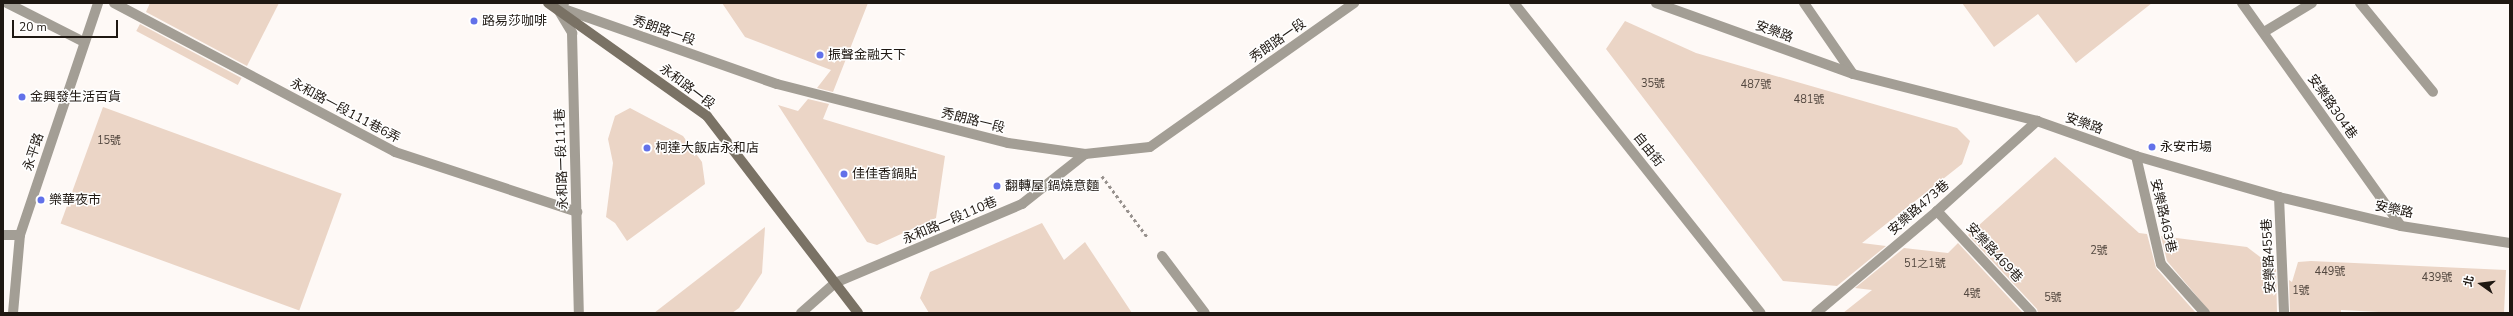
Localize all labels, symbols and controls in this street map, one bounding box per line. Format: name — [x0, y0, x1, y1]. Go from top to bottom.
scale bar — [14, 12, 120, 38]
place label: 路易莎咖啡 — [482, 13, 547, 29]
street label: 秀朗路一段 — [631, 13, 697, 49]
marker: 路易莎咖啡 — [469, 16, 479, 26]
street label: 秀朗路一段 — [1247, 16, 1309, 66]
street label: 安樂路 — [1753, 18, 1795, 46]
text: 20 m — [19, 19, 47, 35]
place label: 振聲金融天下 — [828, 47, 906, 63]
marker: 振聲金融天下 — [815, 50, 825, 60]
street label: 永和路一段 — [656, 61, 718, 113]
street label: 安樂路304巷 — [2304, 72, 2360, 142]
street label: 永和路一段111巷6弄 — [287, 75, 403, 147]
house number: 35號 — [1641, 77, 1665, 91]
house number: 487號 — [1741, 78, 1771, 92]
place label: 金興發生活百貨 — [30, 89, 121, 105]
marker: 金興發生活百貨 — [17, 92, 27, 102]
house number: 481號 — [1794, 93, 1824, 107]
street label: 秀朗路一段 — [940, 106, 1006, 136]
street label: 永和路一段111巷 — [552, 108, 572, 210]
street label: 安樂路 — [2063, 110, 2105, 138]
street label: 自由街 — [1630, 130, 1666, 170]
street label: 永平路 — [21, 131, 47, 173]
house number: 15號 — [97, 134, 121, 148]
place label: 永安市場 — [2160, 139, 2212, 155]
place label: 柯達大飯店永和店 — [655, 140, 759, 156]
marker: 永安市場 — [2147, 142, 2157, 152]
marker: 柯達大飯店永和店 — [642, 143, 652, 153]
place label: 佳佳香鍋貼 — [852, 166, 917, 182]
marker: 佳佳香鍋貼 — [839, 169, 849, 179]
street label: 安樂路473巷 — [1885, 177, 1953, 239]
place label: 翻轉屋 鍋燒意麵 — [1005, 178, 1099, 194]
street label: 安樂路463巷 — [2147, 178, 2179, 254]
marker: 翻轉屋 鍋燒意麵 — [992, 181, 1002, 191]
place label: 樂華夜市 — [49, 192, 101, 208]
street label: 永和路一段110巷 — [900, 194, 1000, 248]
marker: 樂華夜市 — [36, 195, 46, 205]
street label: 安樂路 — [2373, 198, 2415, 222]
street label: 安樂路455巷 — [2259, 218, 2279, 294]
street label: 安樂路469巷 — [1963, 220, 2025, 286]
house number: 2號 — [2090, 244, 2108, 258]
house number: 51之1號 — [1904, 257, 1946, 271]
north arrow — [2461, 264, 2501, 304]
house number: 449號 — [2315, 265, 2345, 279]
house number: 439號 — [2422, 271, 2452, 285]
text: 北 — [2460, 274, 2477, 288]
house number: 1號 — [2292, 284, 2310, 298]
house number: 4號 — [1963, 287, 1981, 301]
house number: 5號 — [2044, 291, 2062, 305]

